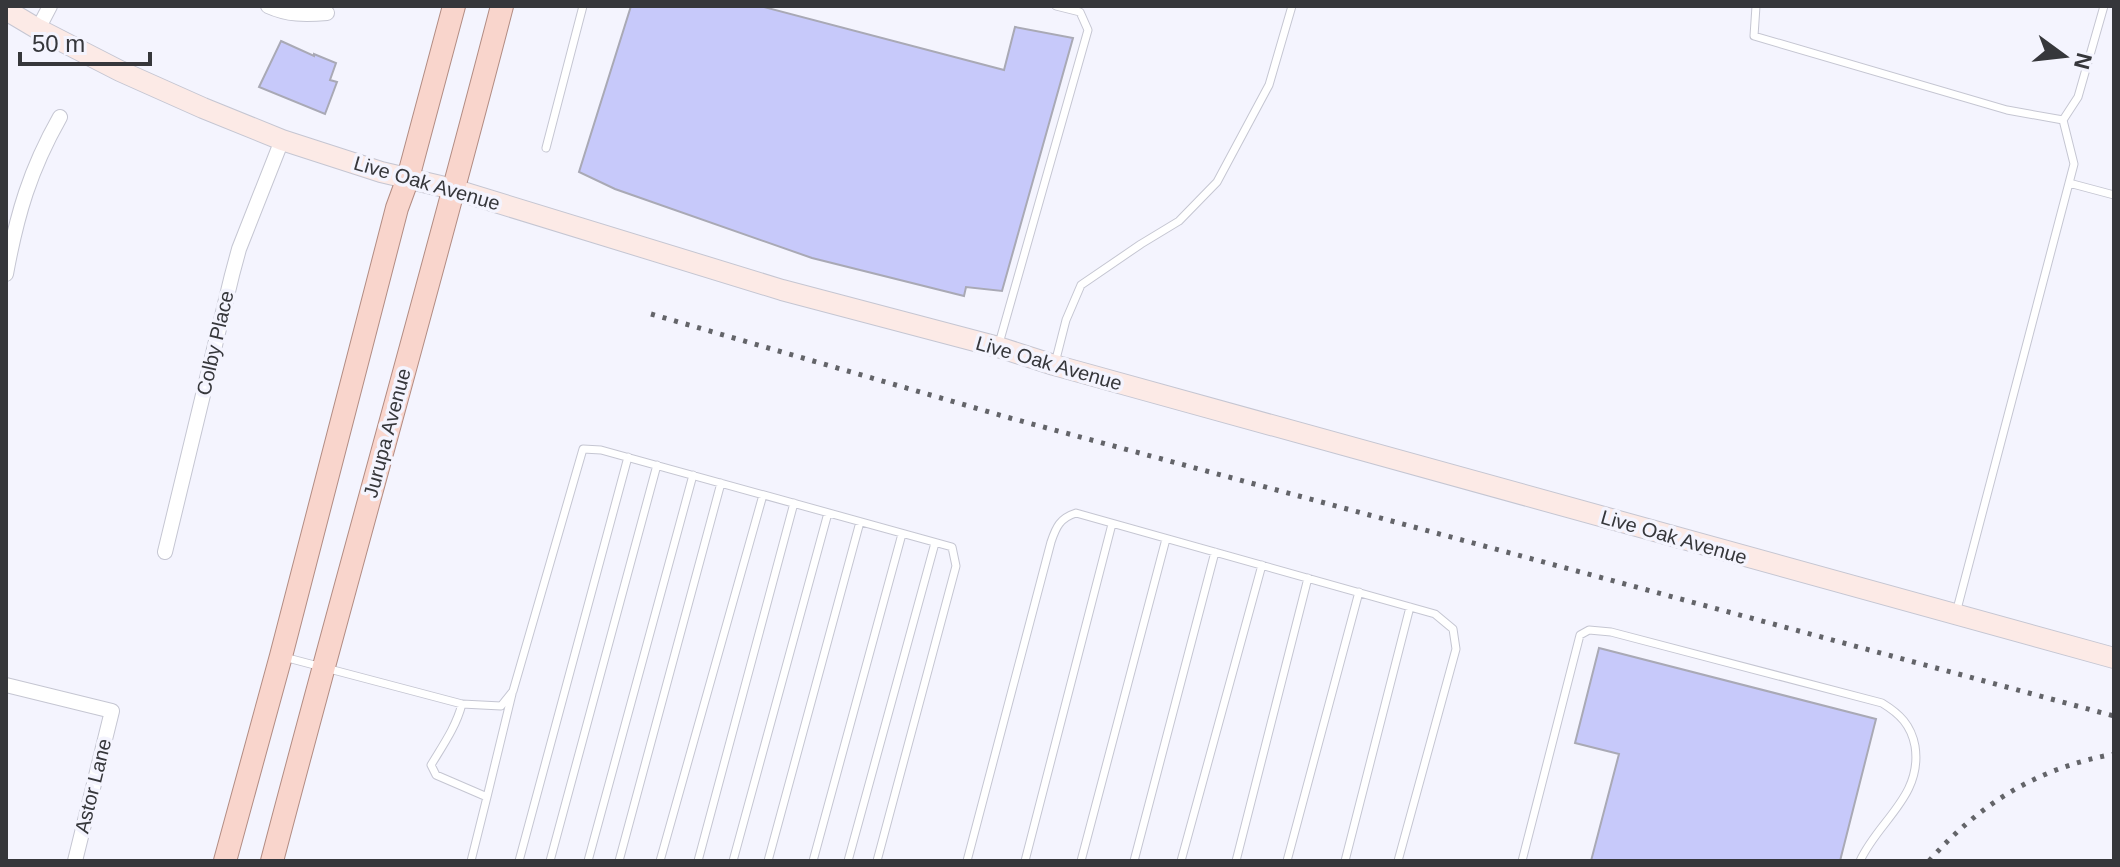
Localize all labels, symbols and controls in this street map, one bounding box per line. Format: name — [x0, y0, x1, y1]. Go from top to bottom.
scale bar — [20, 16, 150, 66]
north arrow — [2024, 16, 2104, 96]
text: 50 m — [32, 30, 85, 57]
text: N — [2069, 50, 2097, 72]
street label: Live Oak Avenue — [351, 152, 503, 214]
street label: Colby Place — [192, 289, 238, 397]
street label: Live Oak Avenue — [973, 332, 1125, 394]
street label: Jurupa Avenue — [359, 366, 415, 500]
street label: Live Oak Avenue — [1598, 506, 1750, 568]
street label: Astor Lane — [71, 736, 115, 836]

